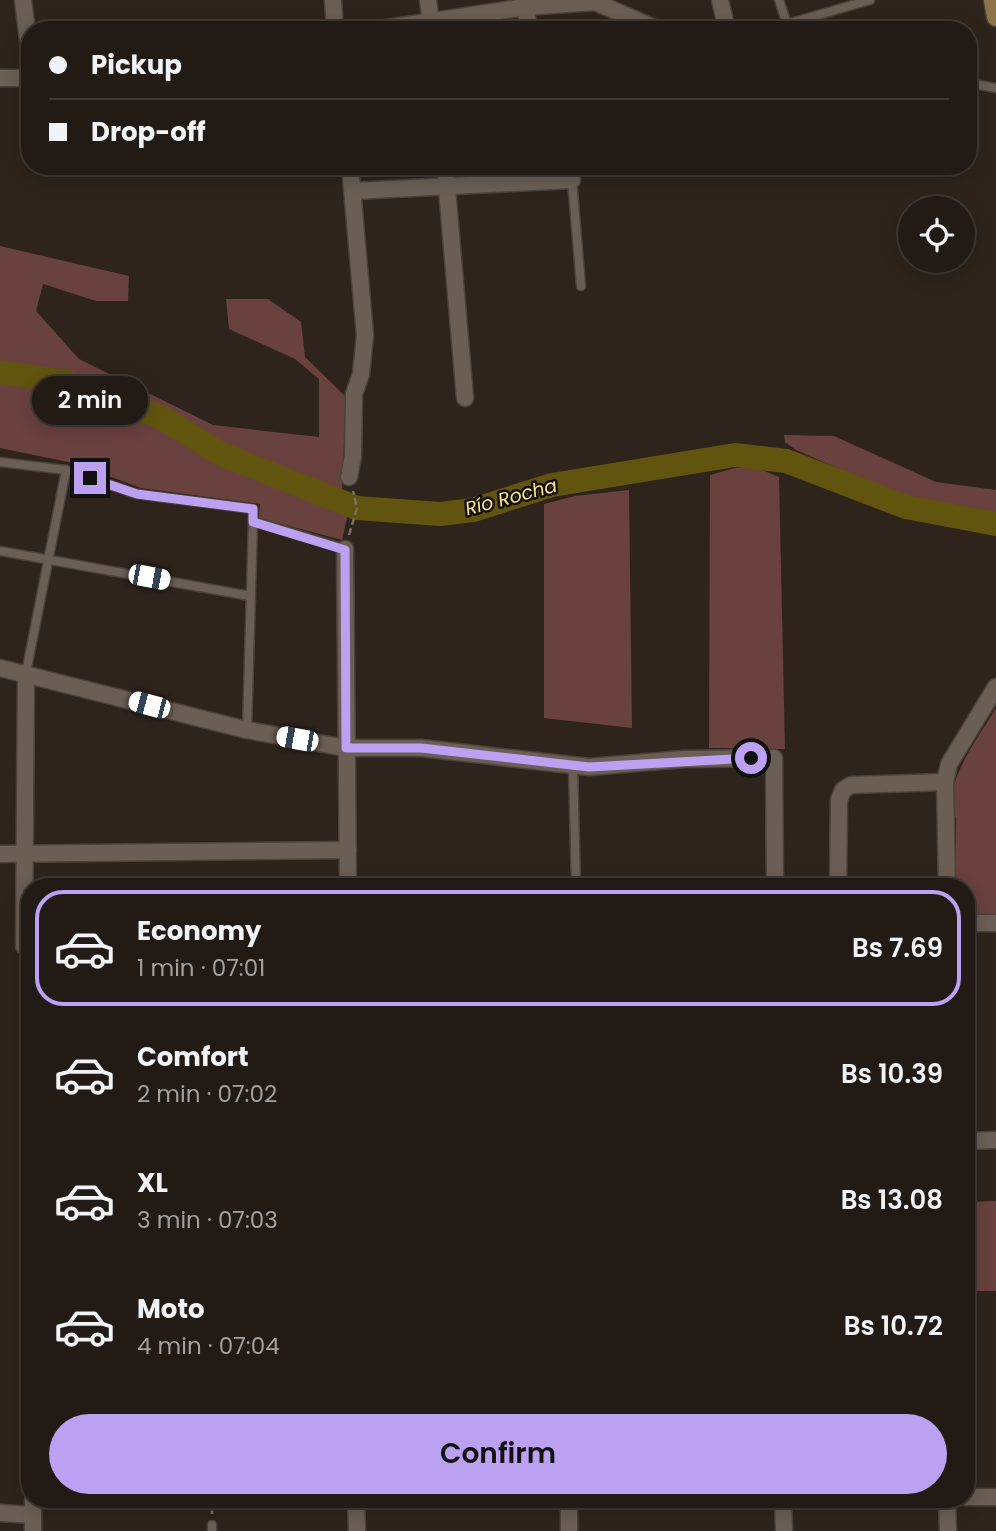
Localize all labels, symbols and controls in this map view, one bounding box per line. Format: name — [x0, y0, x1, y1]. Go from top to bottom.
text: Pickup — [91, 47, 182, 83]
text: Drop-off — [91, 114, 206, 150]
map controls — [898, 196, 975, 273]
button: locate — [898, 196, 975, 273]
callout: 2 min — [32, 377, 148, 426]
text: 2 min — [58, 384, 122, 416]
route end — [74, 462, 106, 494]
water label: Río Rocha — [462, 472, 560, 522]
car — [127, 563, 172, 591]
car — [126, 689, 173, 721]
car — [275, 725, 320, 753]
route start — [735, 742, 767, 774]
text: Economy — [137, 913, 261, 949]
icon: car — [53, 917, 116, 980]
text: Bs 7.69 — [852, 930, 943, 966]
text: 1 min · 07:01 — [137, 952, 265, 984]
text: Comfort — [137, 1039, 249, 1075]
icon: car — [53, 1043, 116, 1106]
text: Bs 10.39 — [841, 1056, 943, 1092]
text: 2 min · 07:02 — [137, 1078, 277, 1110]
text: XL — [137, 1165, 168, 1201]
icon: car — [53, 1169, 116, 1232]
text: Bs 13.08 — [841, 1182, 943, 1218]
text: 3 min · 07:03 — [137, 1204, 278, 1236]
text: Moto — [137, 1291, 205, 1327]
icon: car — [53, 1295, 116, 1358]
text: Bs 10.72 — [844, 1308, 943, 1344]
text: 4 min · 07:04 — [137, 1330, 280, 1362]
button: Confirm — [49, 1414, 947, 1494]

